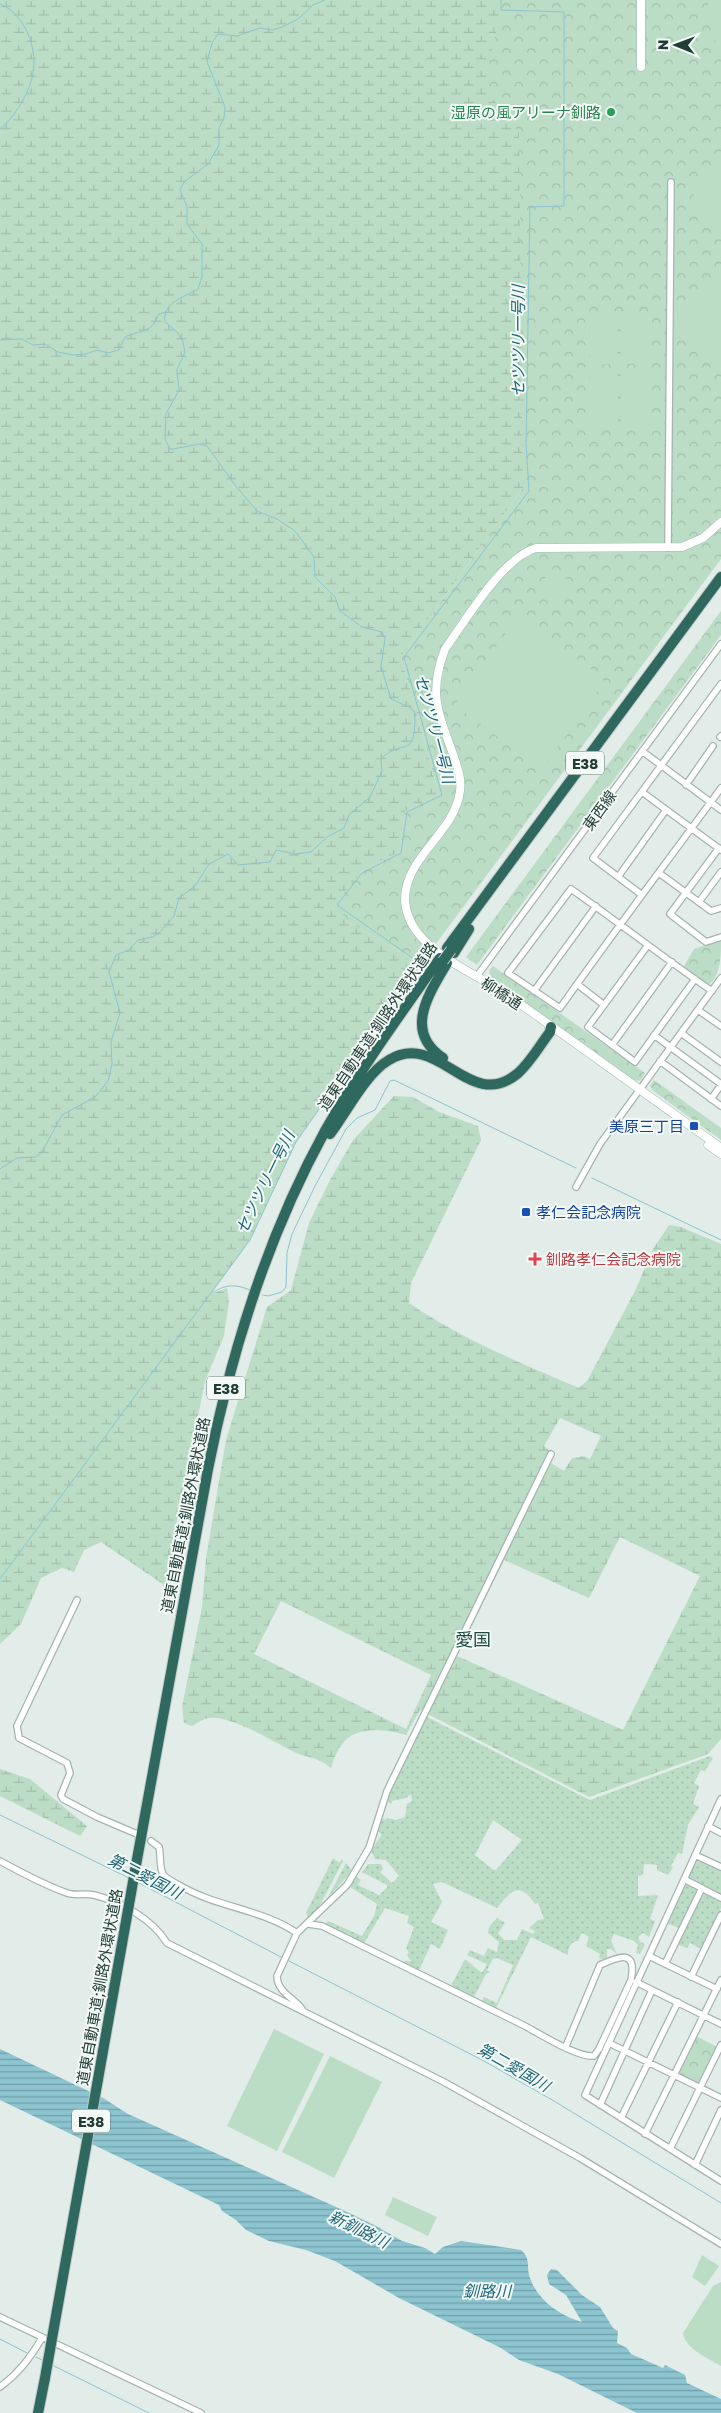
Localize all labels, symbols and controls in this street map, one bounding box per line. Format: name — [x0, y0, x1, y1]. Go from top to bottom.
north arrow — [651, 20, 701, 70]
text: N — [654, 39, 671, 50]
place label: 湿原の風アリーナ釧路 — [451, 103, 601, 121]
marker: 湿原の風アリーナ釧路 — [605, 106, 617, 118]
water label: セツツリ一号川 — [508, 283, 528, 397]
water label: セツツリ一号川 — [411, 672, 460, 788]
road number: E38 — [566, 751, 604, 774]
street label: 東西線 — [578, 787, 620, 833]
street label: 道東自動車道;釧路外環状道路 — [314, 938, 440, 1114]
street label: 柳橋通 — [478, 973, 526, 1013]
place label: 美原三丁目 — [609, 1117, 684, 1135]
marker: 美原三丁目 — [688, 1120, 700, 1132]
water label: セツツリ一号川 — [231, 1125, 299, 1237]
place label: 孝仁会記念病院 — [536, 1203, 641, 1221]
marker: 孝仁会記念病院 — [520, 1206, 532, 1218]
place label: 釧路孝仁会記念病院 — [546, 1250, 681, 1268]
marker: 釧路孝仁会記念病院 — [528, 1252, 542, 1266]
road number: E38 — [207, 1376, 245, 1400]
street label: 道東自動車道;釧路外環状道路 — [157, 1415, 213, 1615]
district label: 愛国 — [455, 1628, 491, 1650]
water label: 第二愛国川 — [105, 1849, 187, 1904]
street label: 道東自動車道;釧路外環状道路 — [73, 1887, 125, 2087]
water label: 第二愛国川 — [474, 2038, 555, 2097]
road number: E38 — [72, 2110, 110, 2132]
water label: 新釧路川 — [326, 2206, 394, 2253]
water label: 釧路川 — [463, 2281, 513, 2301]

